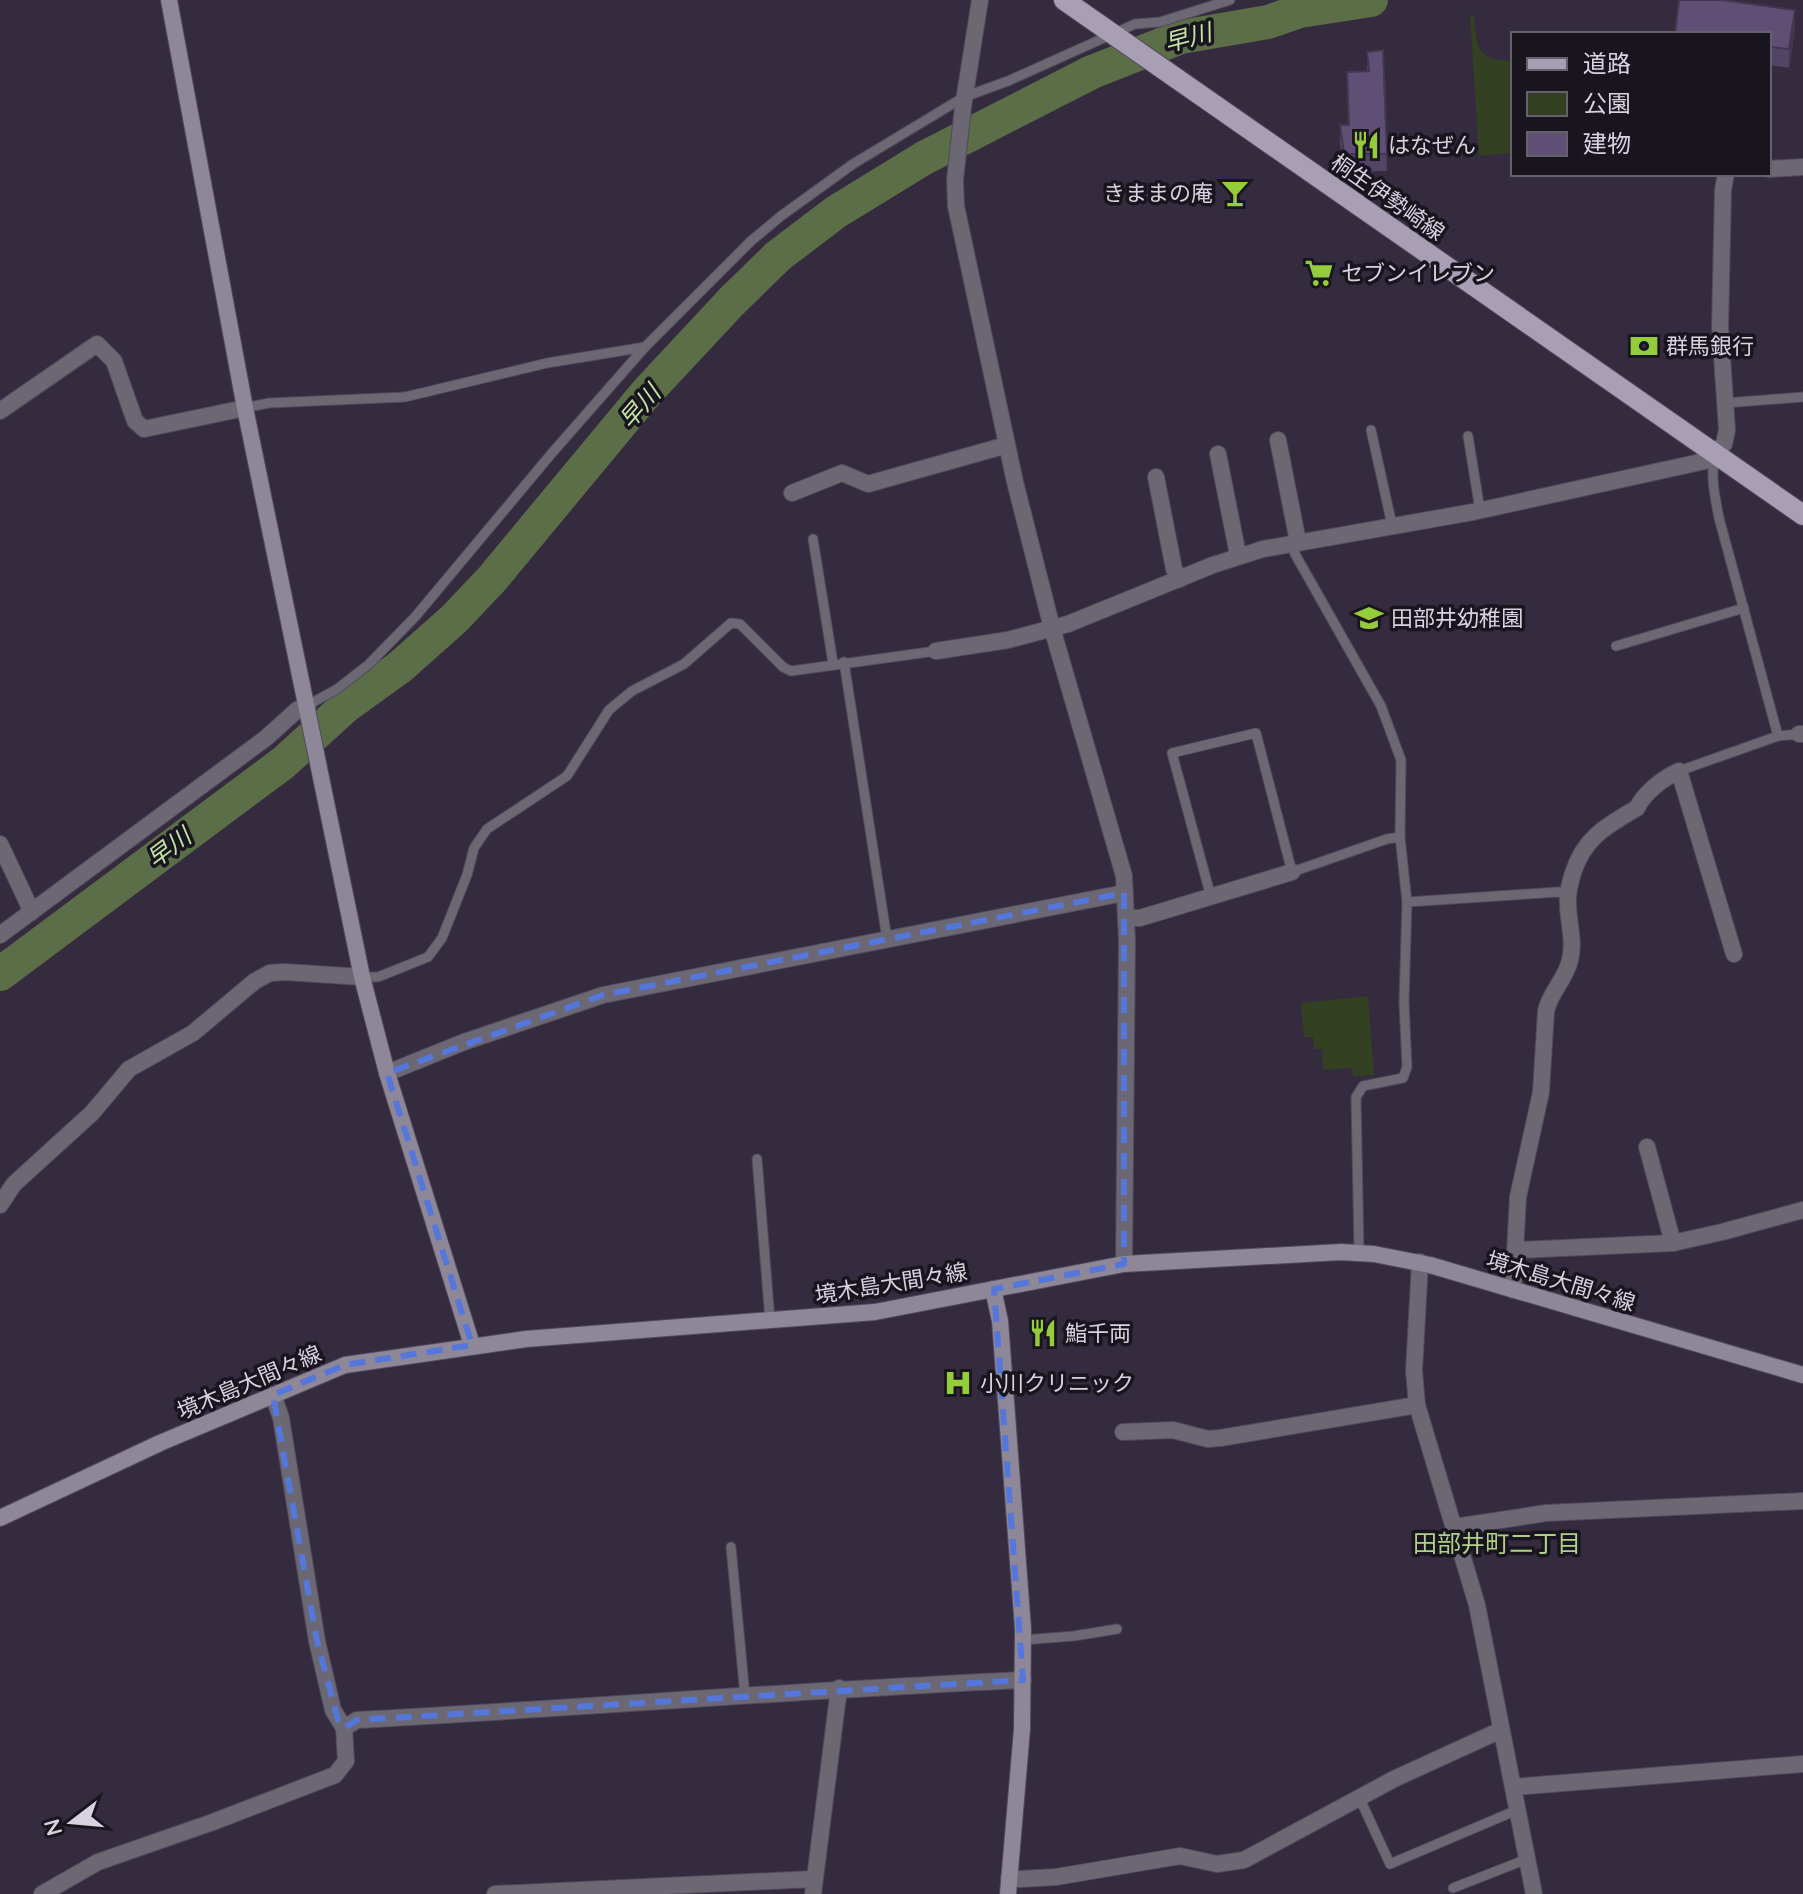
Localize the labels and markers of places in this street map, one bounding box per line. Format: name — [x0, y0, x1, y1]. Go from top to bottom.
restaurant icon: はなぜん — [1351, 130, 1381, 160]
place label: はなぜん — [1388, 131, 1476, 159]
bar icon: きままの庵 — [1220, 178, 1250, 208]
place label: きままの庵 — [1103, 179, 1213, 207]
supermarket icon: セブンイレブン — [1304, 258, 1334, 288]
place label: セブンイレブン — [1341, 259, 1495, 287]
bank icon: 群馬銀行 — [1629, 331, 1659, 361]
place label: 群馬銀行 — [1666, 332, 1754, 360]
school or university icon: 田部井幼稚園 — [1354, 603, 1384, 633]
place label: 田部井幼稚園 — [1391, 604, 1523, 632]
restaurant icon: 鮨千両 — [1028, 1318, 1058, 1348]
place label: 鮨千両 — [1065, 1319, 1131, 1347]
hospital icon: 小川クリニック — [943, 1368, 973, 1398]
place label: 小川クリニック — [980, 1369, 1134, 1397]

